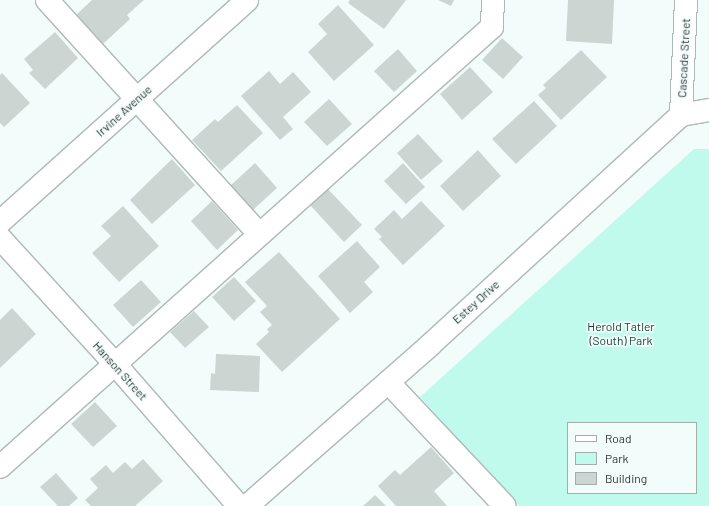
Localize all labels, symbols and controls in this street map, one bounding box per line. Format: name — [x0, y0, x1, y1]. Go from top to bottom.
street label: Cascade Street — [675, 18, 693, 98]
street label: Irvine Avenue — [93, 82, 155, 140]
street label: Estey Drive — [450, 277, 502, 327]
park label: Herold Tatler (South) Park — [587, 320, 655, 348]
street label: Hanson Street — [90, 339, 150, 403]
legend — [567, 422, 697, 494]
text: Road — [605, 431, 632, 445]
text: Park — [605, 451, 629, 465]
text: Building — [605, 471, 647, 485]

